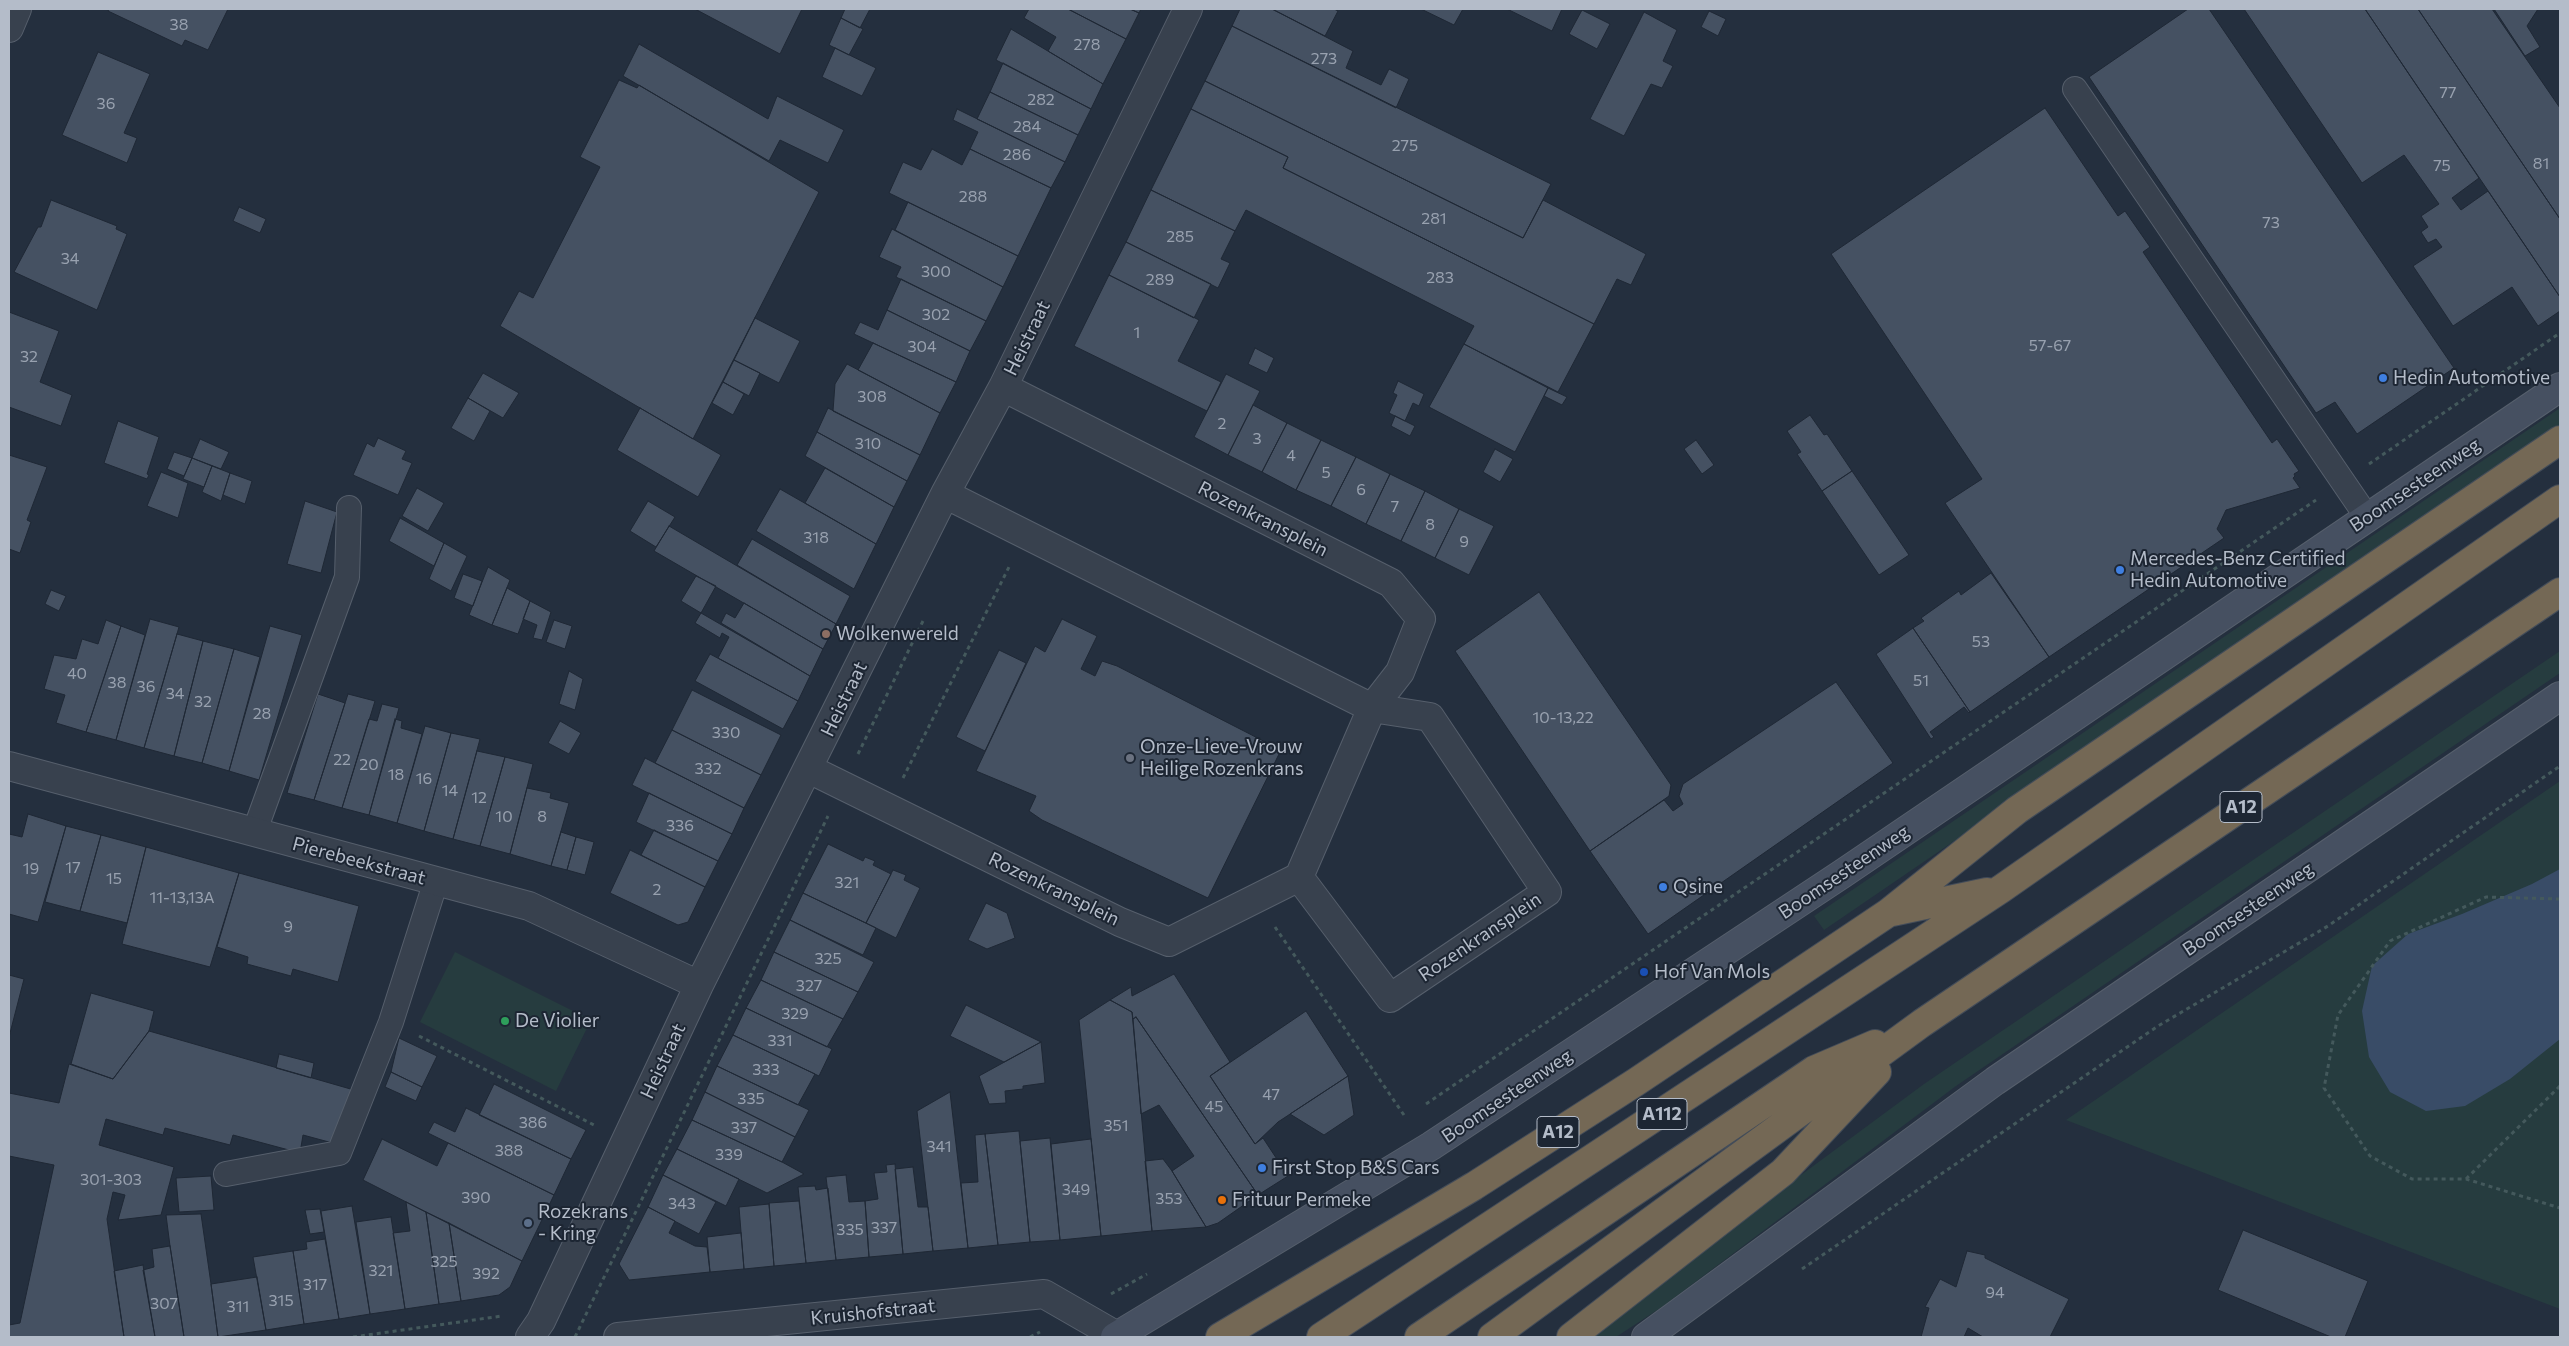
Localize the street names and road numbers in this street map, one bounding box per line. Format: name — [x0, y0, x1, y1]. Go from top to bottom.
street label: Heistraat — [999, 297, 1055, 379]
street label: Boomsesteenweg — [2345, 433, 2485, 537]
street label: Rozenkransplein — [1194, 476, 1332, 562]
street label: Heistraat — [816, 658, 872, 740]
road number: A12 — [2220, 792, 2262, 822]
street label: Boomsesteenweg — [1774, 820, 1914, 924]
street label: Pierebeekstraat — [290, 832, 428, 890]
street label: Rozenkransplein — [985, 847, 1123, 931]
street label: Boomsesteenweg — [2178, 857, 2318, 961]
street label: Rozenkransplein — [1414, 888, 1546, 986]
street label: Heistraat — [636, 1020, 690, 1102]
street label: Boomsesteenweg — [1437, 1044, 1577, 1148]
road number: A112 — [1637, 1098, 1687, 1130]
road number: A12 — [1537, 1116, 1579, 1148]
street label: Kruishofstraat — [810, 1294, 936, 1330]

